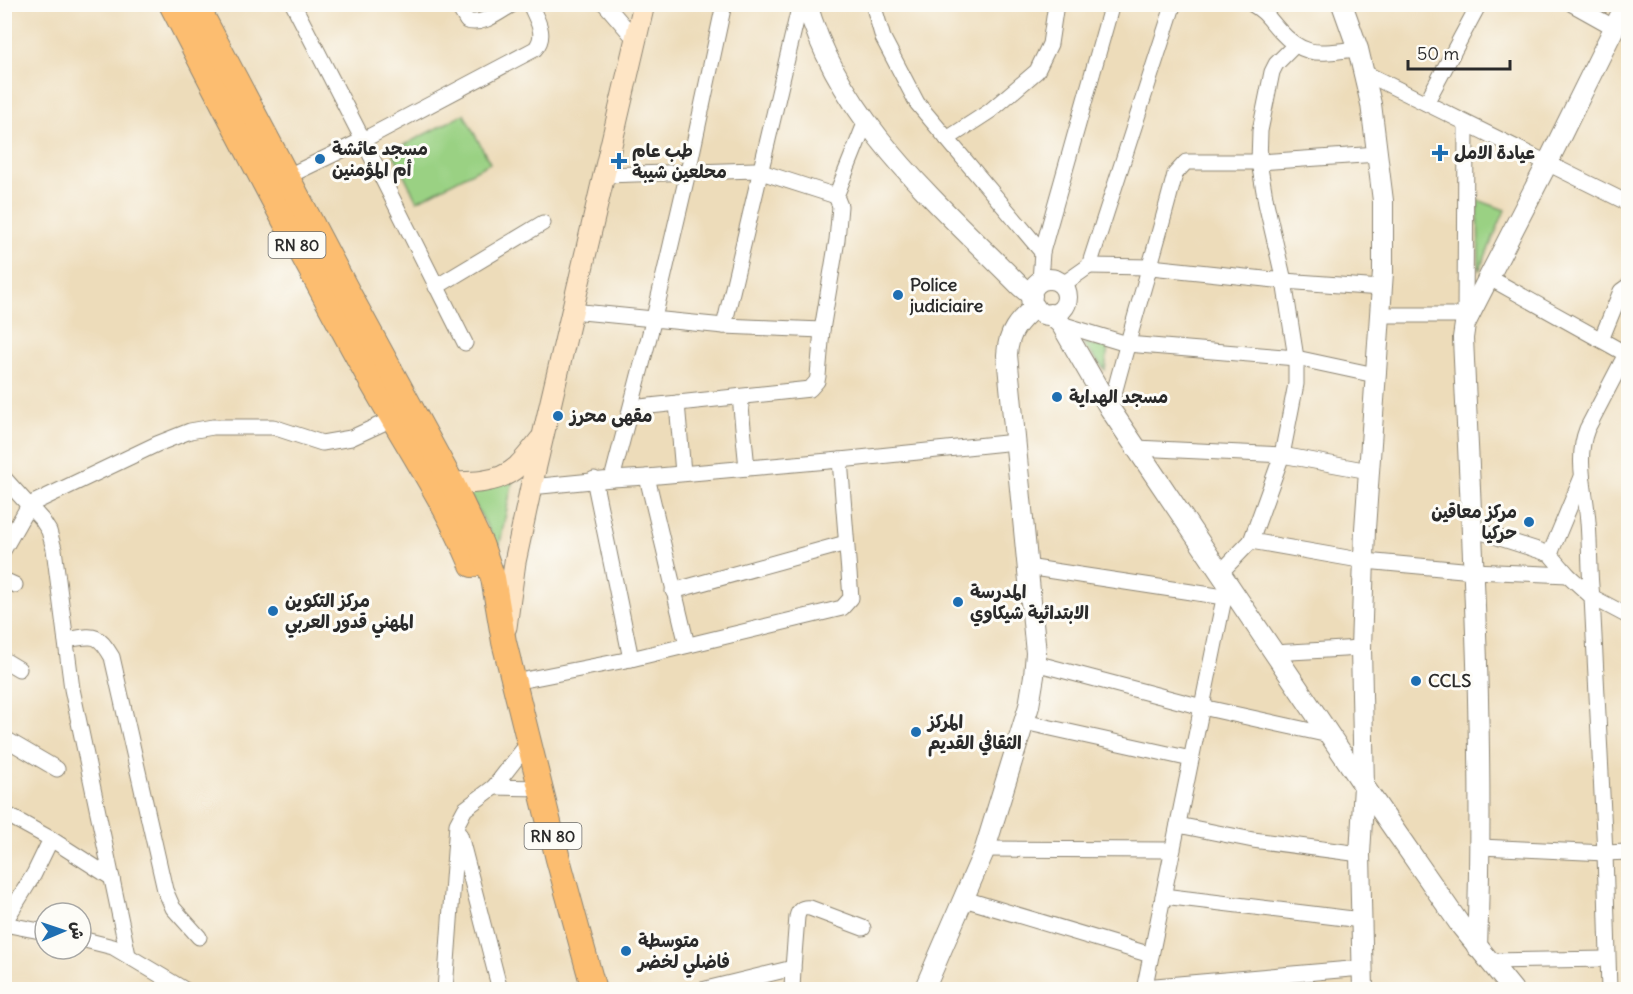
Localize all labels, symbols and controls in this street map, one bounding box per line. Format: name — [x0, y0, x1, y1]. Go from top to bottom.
scale bar — [1408, 33, 1510, 71]
text: 50 m — [1417, 42, 1459, 65]
place label: مسجد عائشة أم المؤمنين — [332, 137, 428, 184]
place label: طب عام محلعين شيبة — [632, 139, 727, 183]
place label: عيادة الامل — [1454, 141, 1535, 164]
marker: عيادة الامل — [1431, 144, 1449, 162]
marker: مسجد عائشة أم المؤمنين — [313, 152, 327, 166]
marker: طب عام محلعين شيبة — [610, 152, 628, 170]
road number: RN 80 — [268, 232, 326, 258]
place label: Police judiciaire — [909, 273, 983, 317]
marker: Police judiciaire — [891, 288, 905, 302]
place label: مسجد الهداية — [1069, 385, 1168, 408]
marker: مسجد الهداية — [1050, 390, 1064, 404]
place label: مقهى محرز — [568, 404, 652, 428]
marker: مقهى محرز — [551, 409, 565, 423]
place label: مركز معاقين حركيا — [1431, 500, 1517, 544]
marker: مركز معاقين حركيا — [1522, 515, 1536, 529]
place label: المدرسة الابتدائية شيكاوي — [970, 580, 1089, 627]
place label: مركز التكوين المهني قدور العربي — [285, 589, 414, 638]
marker: المدرسة الابتدائية شيكاوي — [951, 595, 965, 609]
marker: مركز التكوين المهني قدور العربي — [266, 604, 280, 618]
place label: CCLS — [1428, 669, 1471, 692]
marker: CCLS — [1409, 674, 1423, 688]
place label: المركز الثقافي القديم — [926, 710, 1022, 757]
marker: المركز الثقافي القديم — [909, 725, 923, 739]
road number: RN 80 — [524, 823, 582, 849]
north arrow — [33, 901, 93, 961]
text: ش — [68, 921, 88, 940]
place label: متوسطة فاضلي لخضر — [636, 929, 730, 978]
marker: متوسطة فاضلي لخضر — [619, 944, 633, 958]

